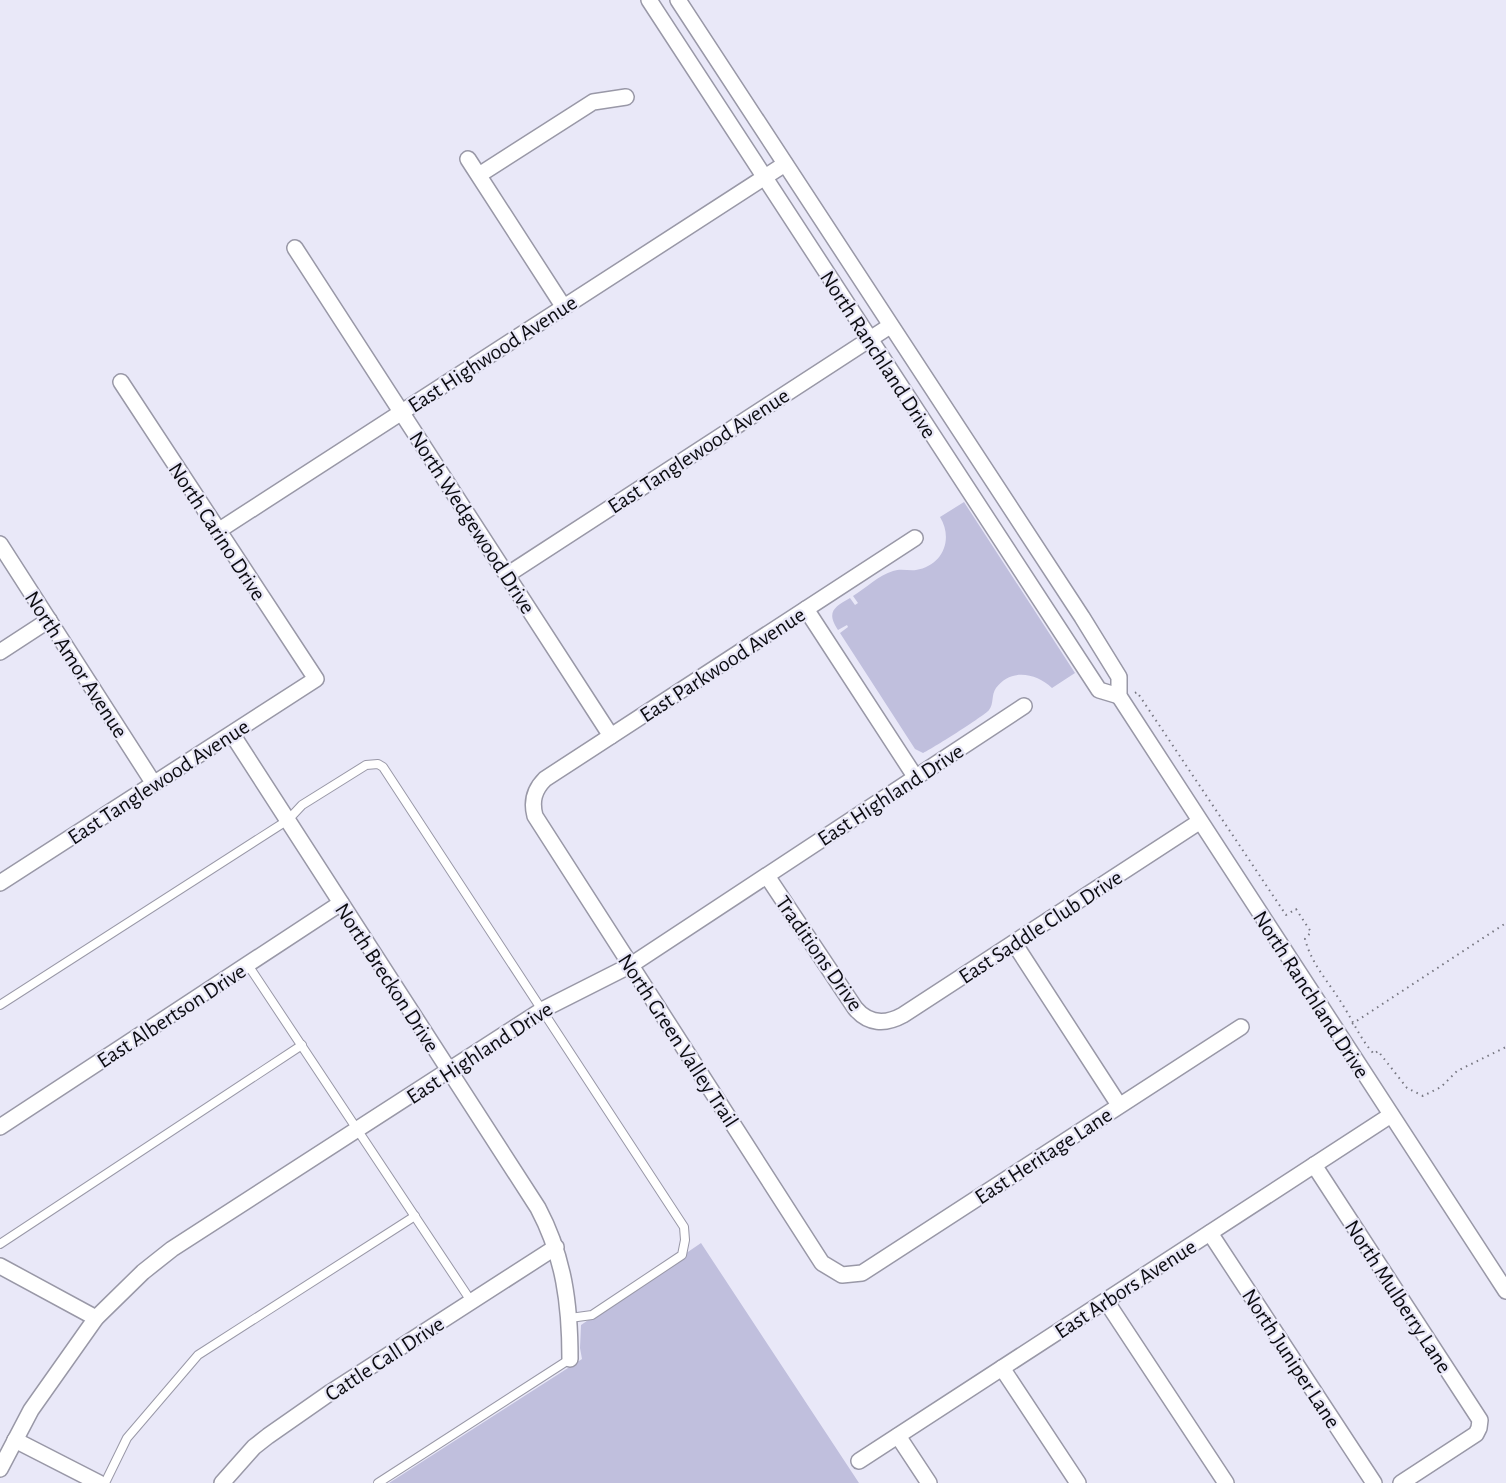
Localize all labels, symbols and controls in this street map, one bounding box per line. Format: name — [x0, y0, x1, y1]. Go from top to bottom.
street label: North Ranchland Drive — [816, 267, 940, 442]
street label: East Highwood Avenue — [404, 291, 581, 417]
street label: East Tanglewood Avenue — [604, 384, 793, 518]
street label: North Wedgewood Drive — [405, 428, 539, 618]
street label: North Carino Drive — [164, 459, 270, 605]
street label: North Amor Avenue — [21, 587, 132, 742]
street label: East Parkwood Avenue — [636, 603, 809, 726]
street label: East Tanglewood Avenue — [64, 715, 253, 849]
street label: East Highland Drive — [814, 740, 967, 850]
street label: East Saddle Club Drive — [955, 866, 1126, 988]
street label: Traditions Drive — [771, 892, 867, 1015]
street label: North Breckon Drive — [331, 899, 443, 1056]
street label: North Ranchland Drive — [1249, 907, 1373, 1082]
street label: North Green Valley Trail — [614, 950, 742, 1131]
street label: East Albertson Drive — [93, 960, 250, 1072]
street label: East Highland Drive — [403, 998, 556, 1108]
street label: East Heritage Lane — [971, 1103, 1116, 1208]
street label: North Mulberry Lane — [1341, 1216, 1456, 1377]
street label: East Arbors Avenue — [1051, 1235, 1200, 1343]
street label: North Juniper Lane — [1238, 1285, 1344, 1432]
street label: Cattle Call Drive — [321, 1312, 448, 1405]

